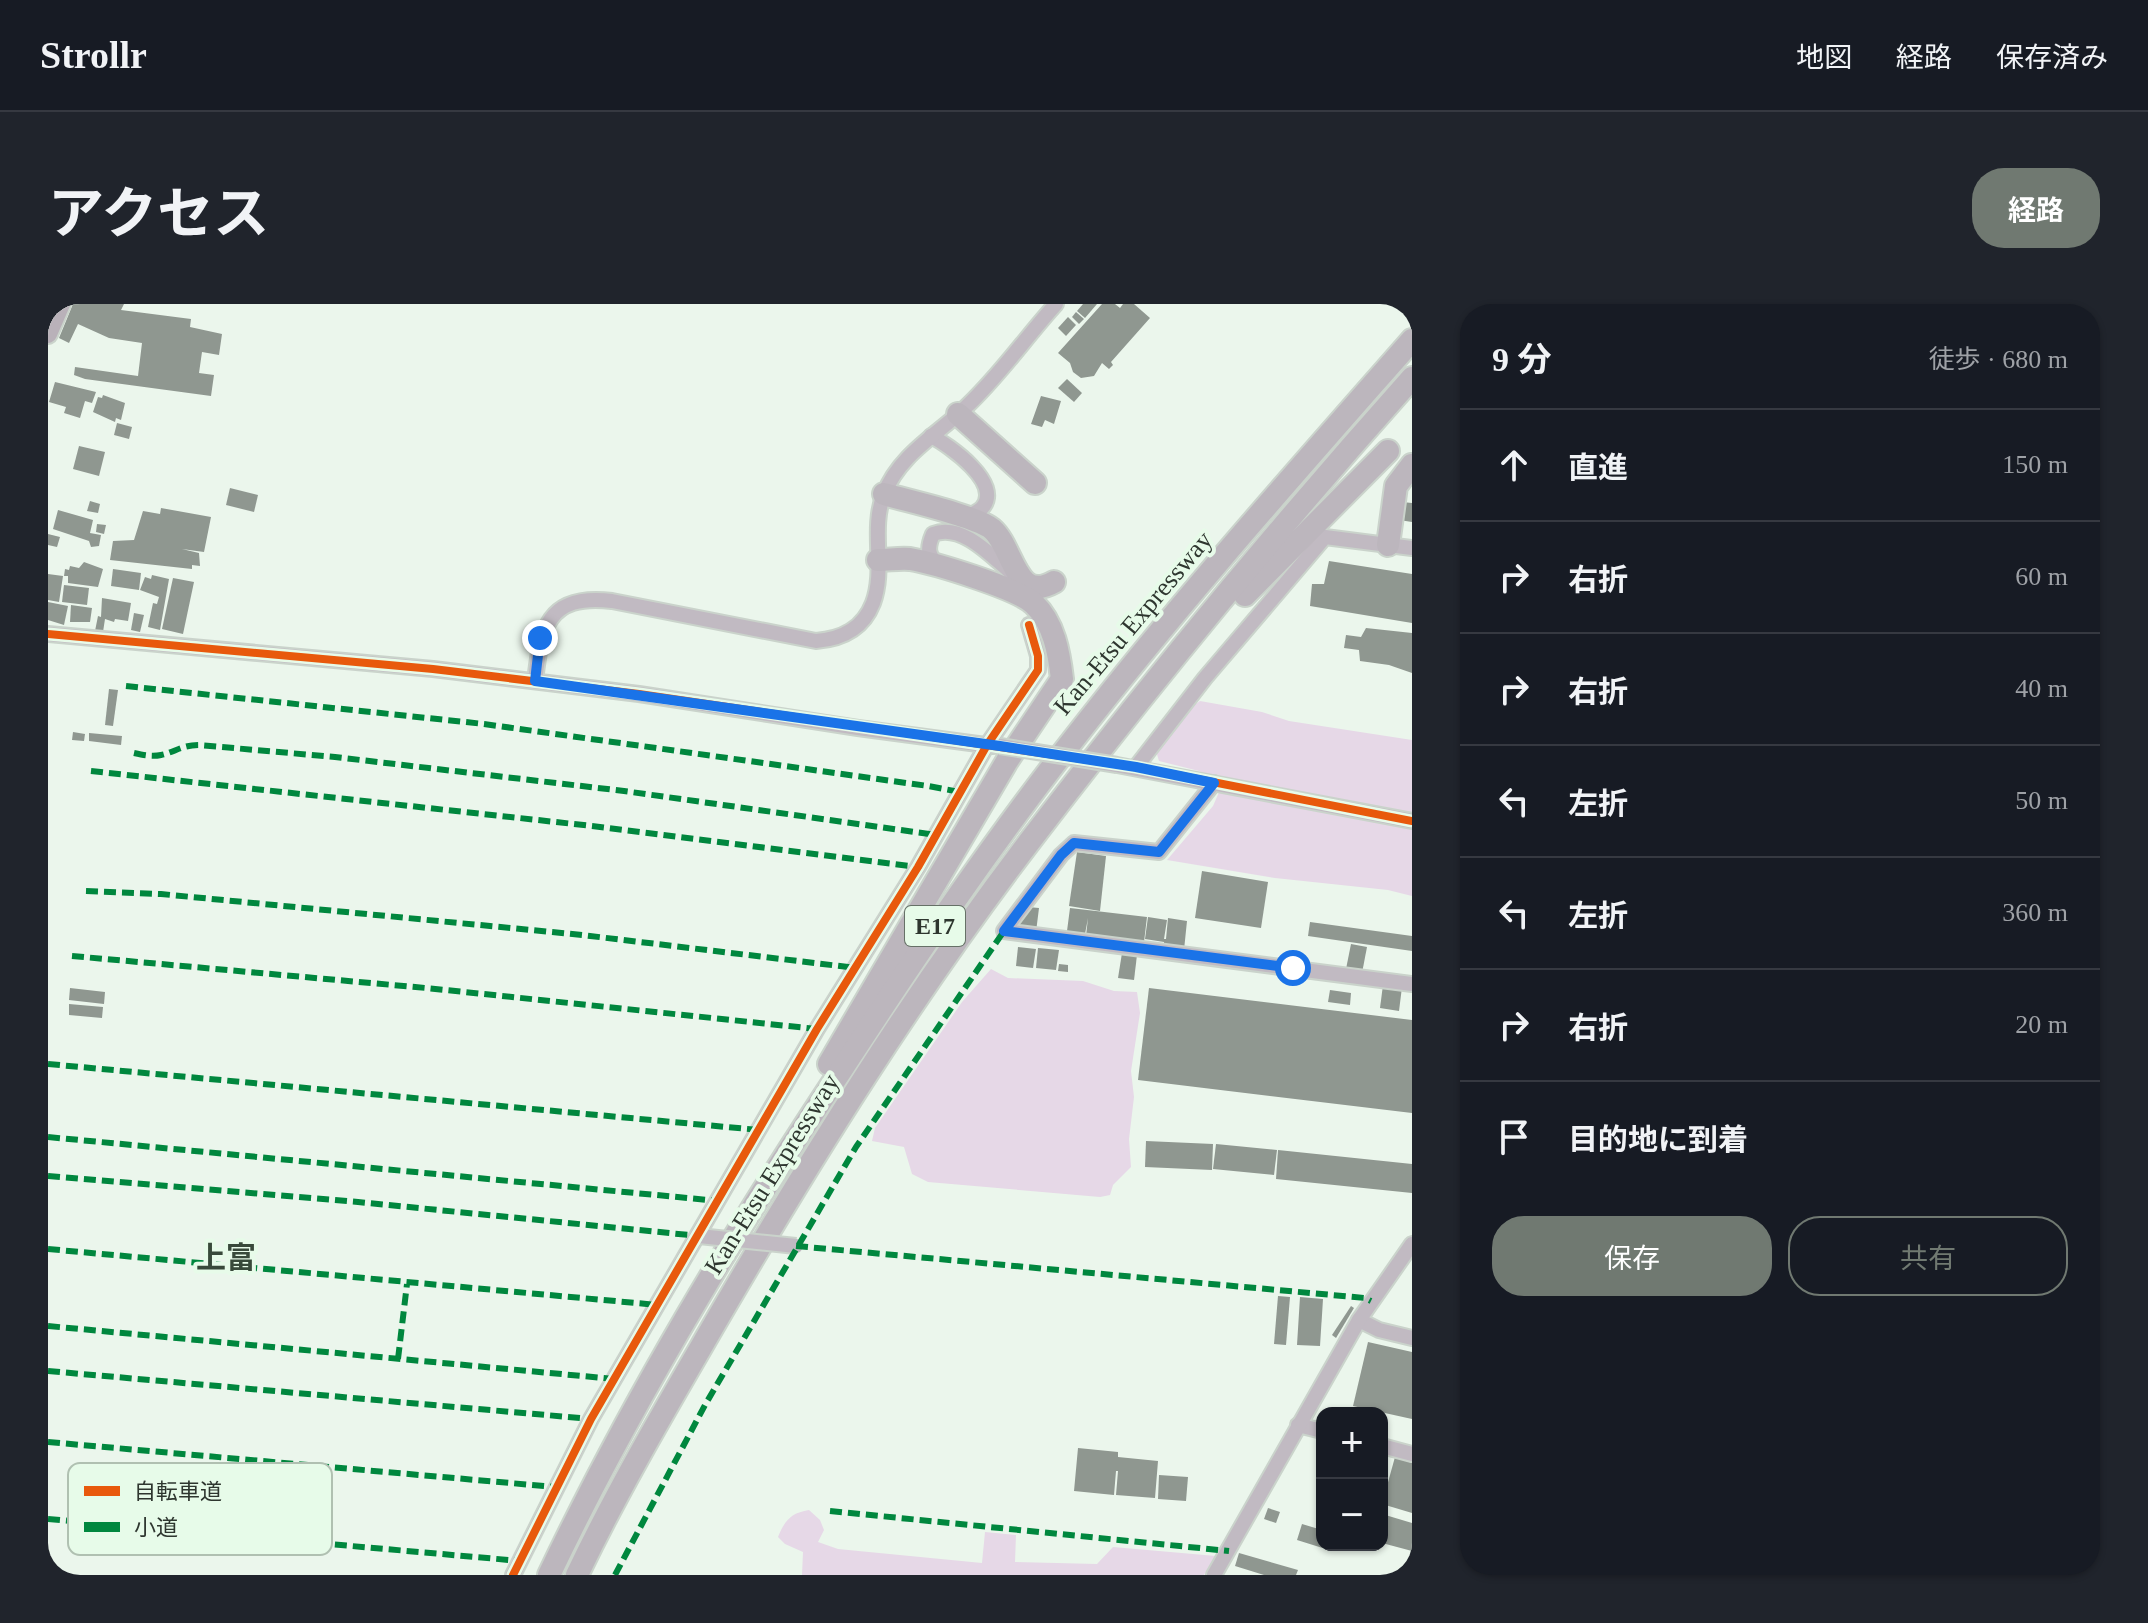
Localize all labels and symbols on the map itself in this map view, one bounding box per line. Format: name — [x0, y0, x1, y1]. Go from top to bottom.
street label: Kan-Etsu Expressway — [1048, 525, 1218, 721]
route end — [522, 620, 558, 656]
road number: E17 — [905, 906, 965, 946]
route start — [1275, 950, 1311, 986]
street label: Kan-Etsu Expressway — [699, 1069, 845, 1279]
district label: 上富 — [196, 1241, 256, 1274]
legend — [68, 1463, 332, 1555]
text: 自転車道 — [134, 1479, 222, 1504]
text: 小道 — [134, 1515, 178, 1540]

